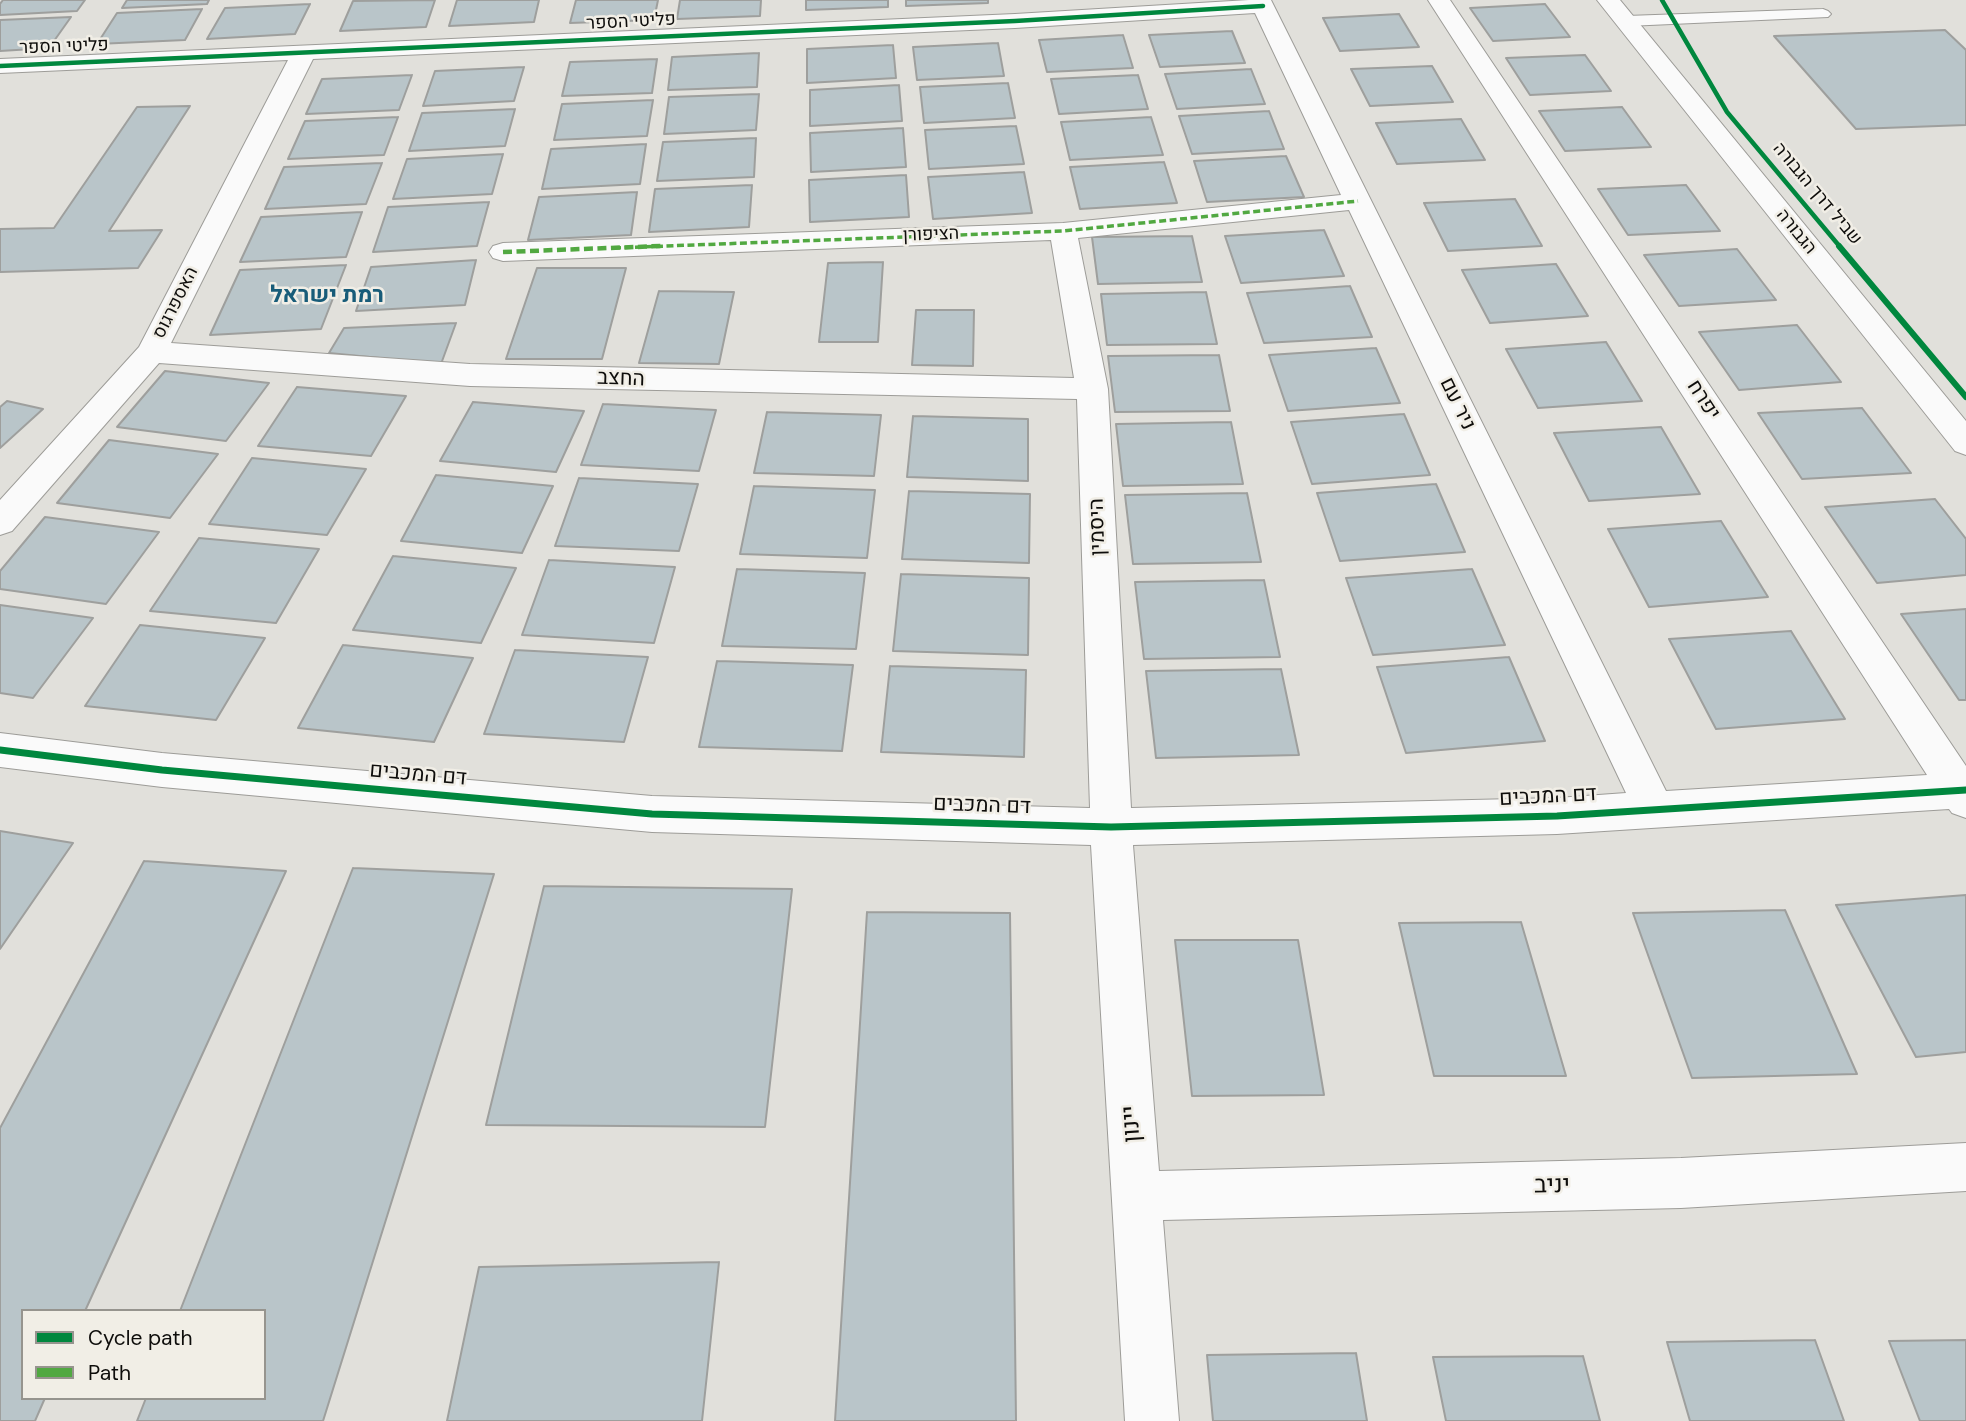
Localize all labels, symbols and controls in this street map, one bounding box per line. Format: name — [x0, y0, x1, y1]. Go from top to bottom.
street label: פליטי הספר — [586, 9, 676, 35]
street label: פליטי הספר — [19, 35, 109, 59]
street label: שביל דרך הגבורה — [1768, 138, 1866, 250]
street label: הגבורה — [1771, 205, 1821, 259]
street label: הציפורן — [902, 223, 960, 247]
street label: האספרגוס — [149, 264, 203, 342]
district label: רמת ישראל — [270, 282, 384, 310]
street label: החצב — [597, 366, 645, 392]
street label: ניר עם — [1434, 374, 1480, 434]
street label: יפרח — [1681, 375, 1725, 425]
street label: היסמין — [1084, 498, 1112, 556]
street label: דם המכבים — [368, 758, 468, 792]
street label: דם המכבים — [1499, 782, 1597, 812]
street label: דם המכבים — [933, 792, 1031, 820]
street label: יינון — [1116, 1104, 1148, 1144]
street label: יניב — [1534, 1171, 1570, 1201]
legend — [21, 1309, 266, 1400]
text: Cycle path — [88, 1324, 193, 1352]
text: Path — [88, 1359, 131, 1387]

